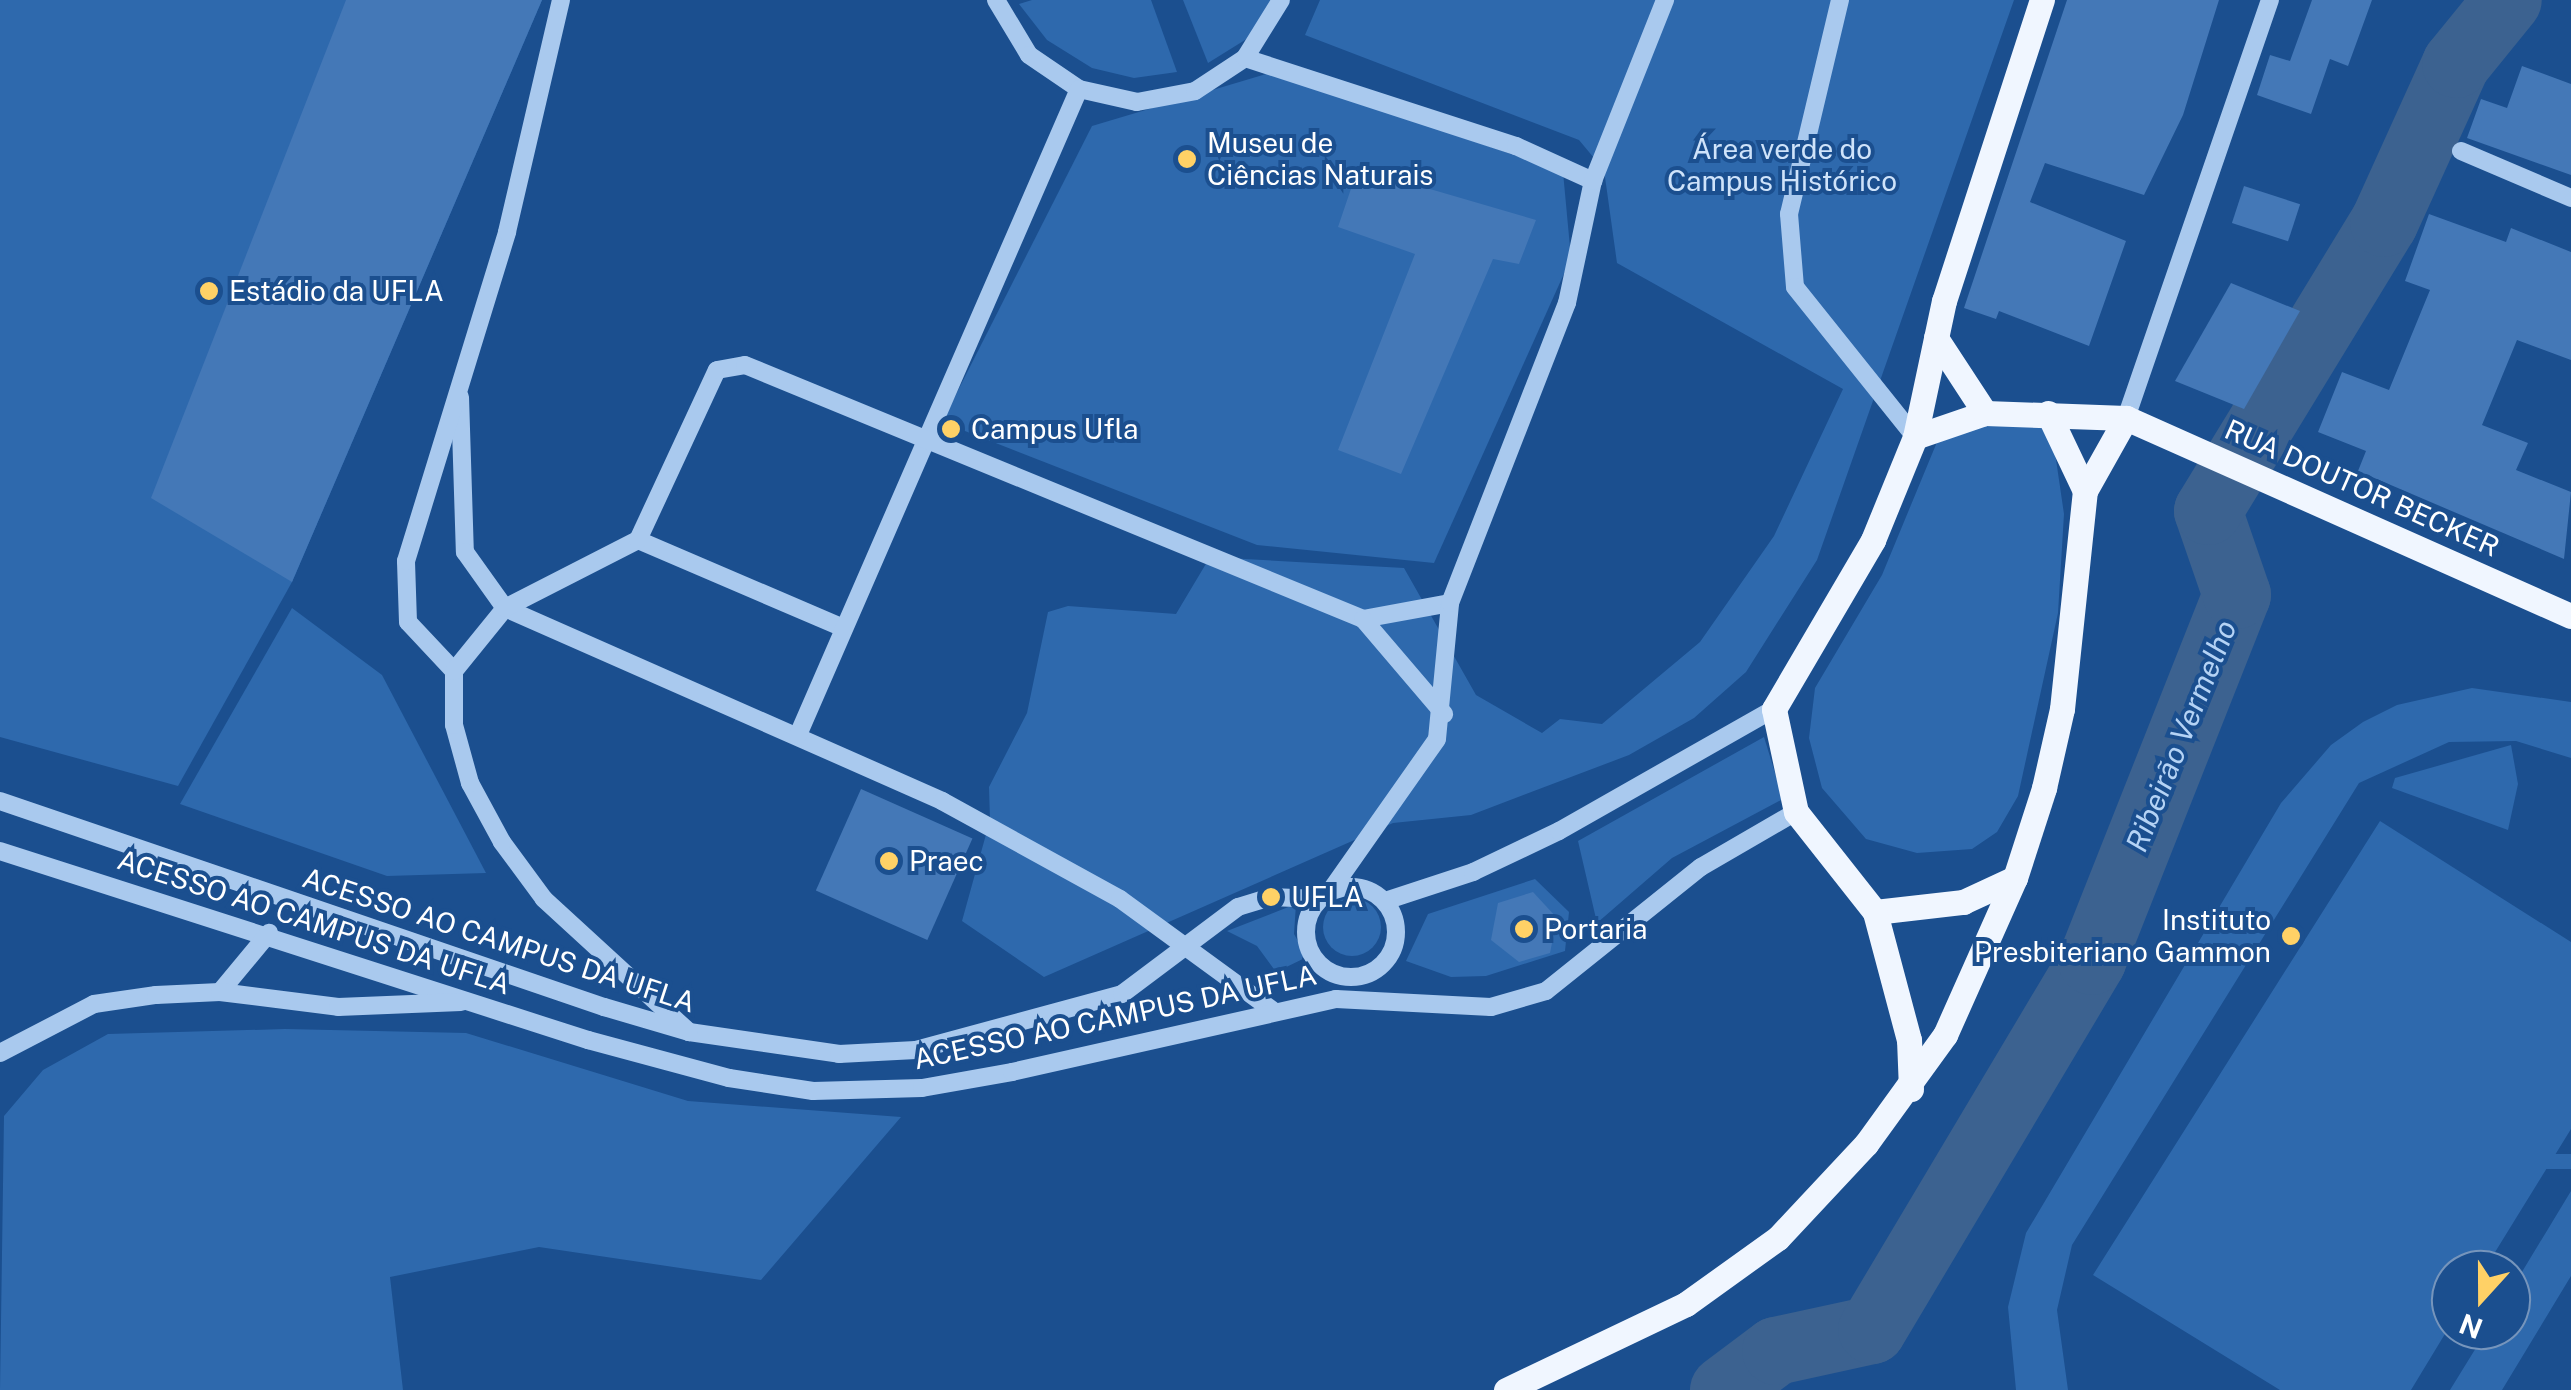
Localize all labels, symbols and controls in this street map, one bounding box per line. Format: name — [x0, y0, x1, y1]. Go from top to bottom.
place label: Museu de Ciências Naturais — [1207, 126, 1434, 192]
park label: Área verde do Campus Histórico — [1667, 132, 1897, 198]
marker: Museu de Ciências Naturais — [1176, 148, 1198, 170]
place label: Estádio da UFLA — [229, 274, 444, 308]
marker: Estádio da UFLA — [198, 280, 220, 302]
place label: Campus Ufla — [971, 412, 1139, 446]
street label: RUA DOUTOR BECKER — [2220, 412, 2504, 564]
marker: Campus Ufla — [940, 418, 962, 440]
water label: Ribeirão Vermelho — [2118, 615, 2244, 857]
street label: ACESSO AO CAMPUS DA UFLA — [113, 842, 515, 1002]
place label: Praec — [909, 844, 984, 878]
marker: Praec — [878, 850, 900, 872]
street label: ACESSO AO CAMPUS DA UFLA — [298, 860, 700, 1020]
place label: UFLA — [1291, 880, 1364, 914]
marker: UFLA — [1260, 886, 1282, 908]
place label: Instituto Presbiteriano Gammon — [1974, 903, 2271, 969]
place label: Portaria — [1544, 912, 1648, 946]
marker: Portaria — [1513, 918, 1535, 940]
marker: Instituto Presbiteriano Gammon — [2280, 925, 2302, 947]
street label: ACESSO AO CAMPUS DA UFLA — [910, 958, 1320, 1076]
north arrow — [2431, 1250, 2531, 1350]
text: N — [2455, 1307, 2487, 1346]

